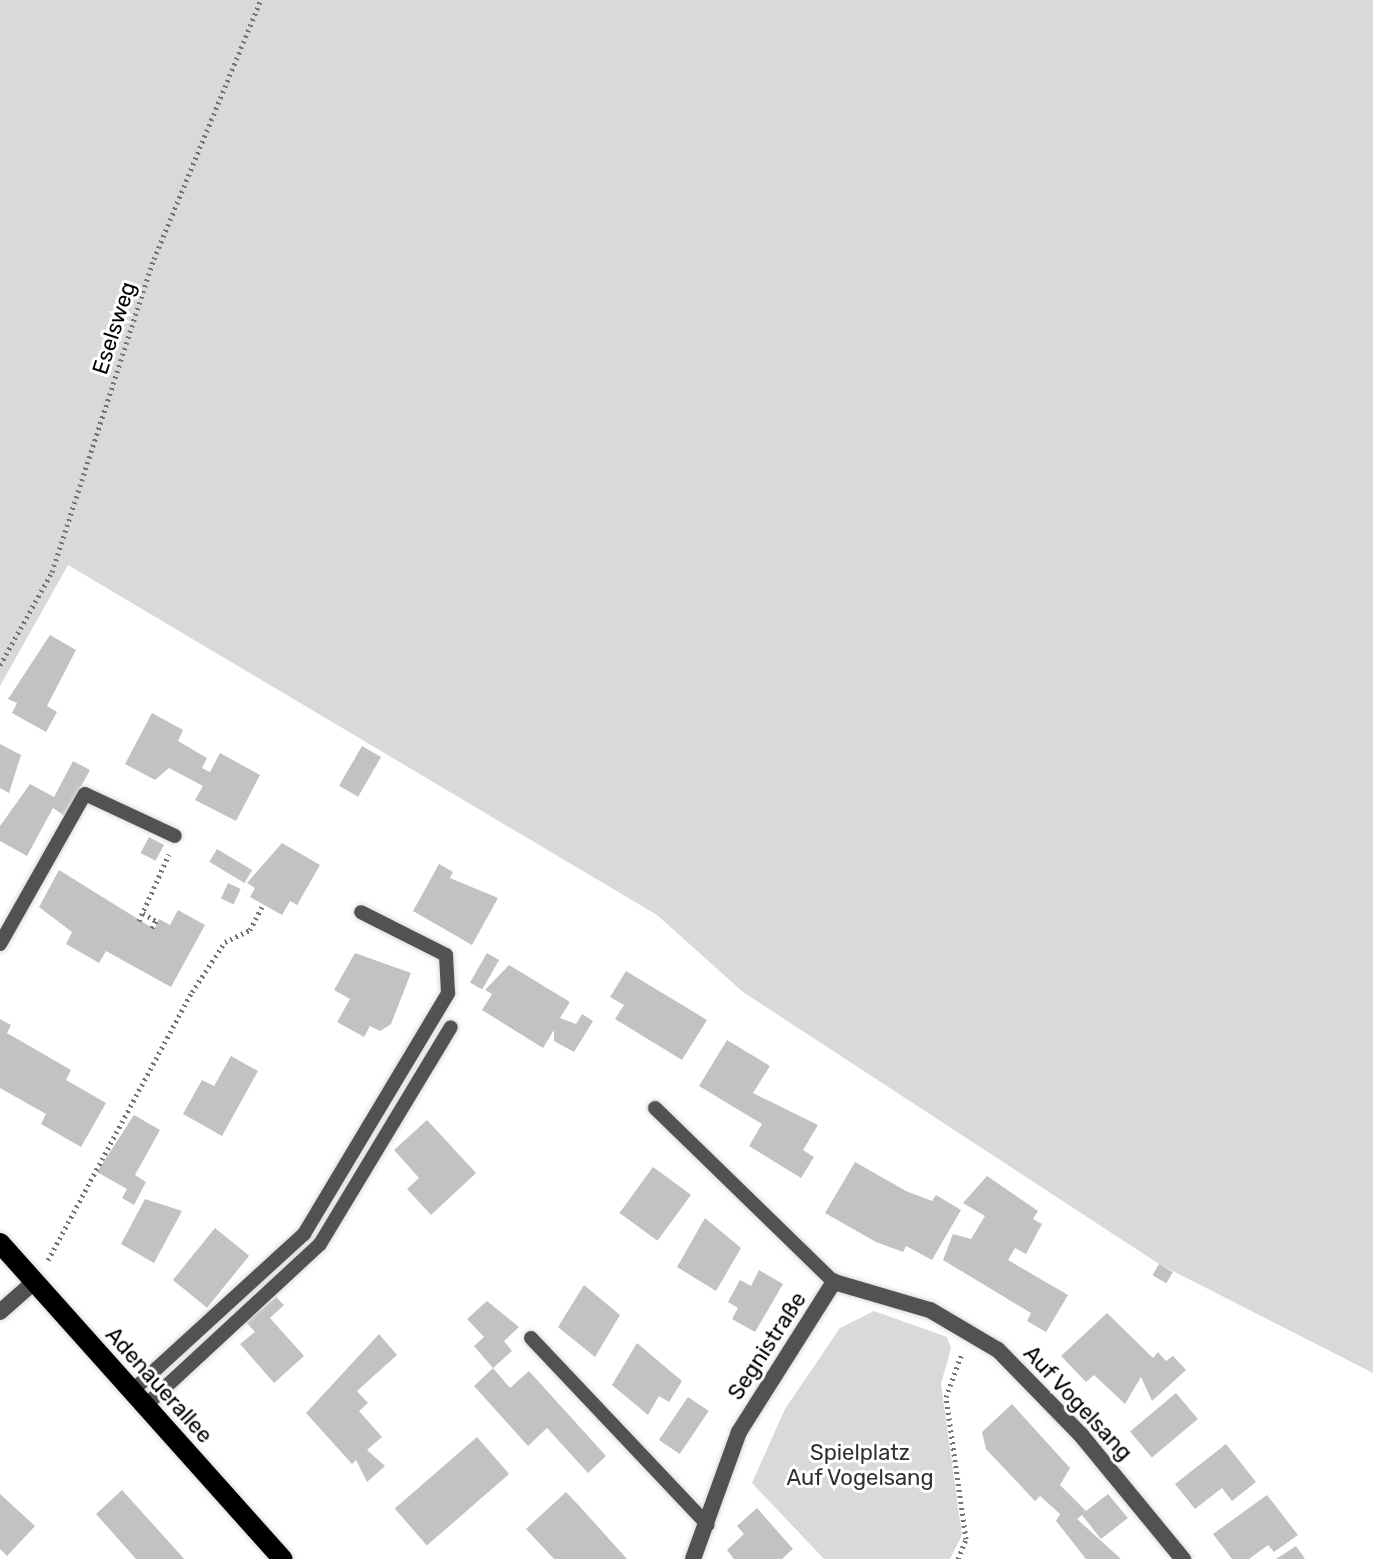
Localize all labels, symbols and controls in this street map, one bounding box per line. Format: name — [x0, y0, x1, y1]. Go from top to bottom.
street label: Eselsweg — [87, 278, 141, 378]
street label: Segnistraße — [722, 1287, 812, 1405]
street label: Adenauerallee — [100, 1322, 218, 1448]
street label: Auf Vogelsang — [1018, 1340, 1138, 1466]
park label: Spielplatz Auf Vogelsang — [786, 1439, 934, 1490]

